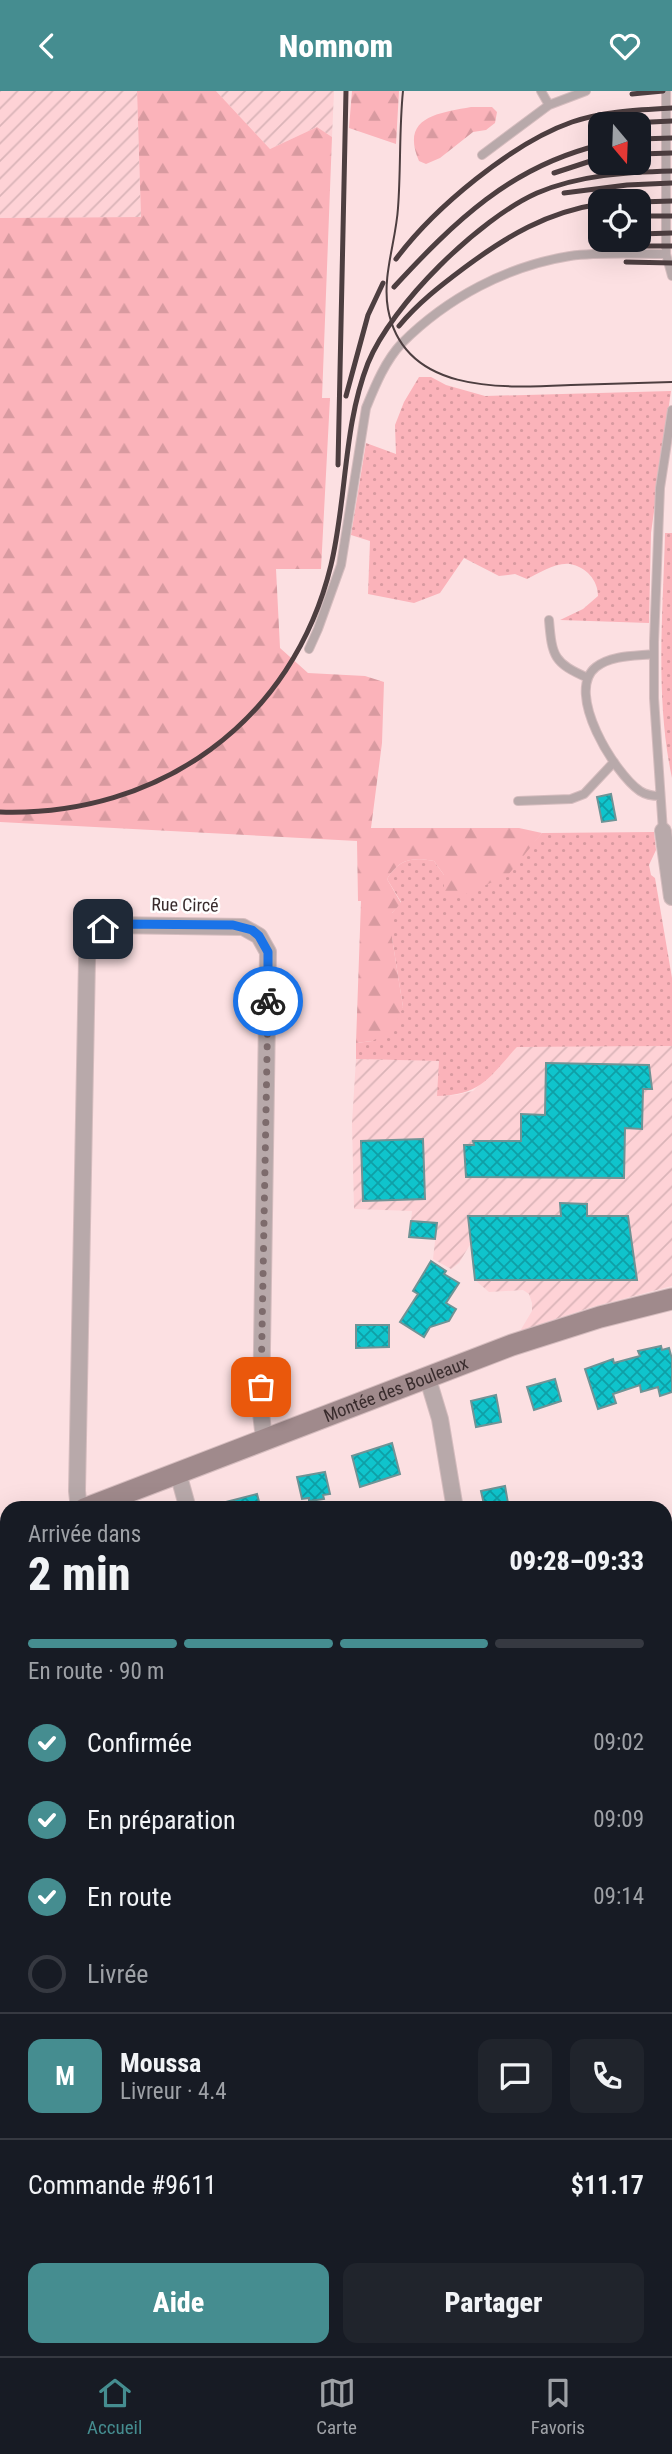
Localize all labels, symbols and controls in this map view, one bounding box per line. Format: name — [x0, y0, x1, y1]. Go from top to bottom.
icon: back — [28, 27, 66, 65]
text: Nomnom — [279, 27, 393, 65]
icon: heart — [606, 27, 644, 65]
north arrow — [588, 112, 651, 175]
map controls — [588, 112, 651, 252]
button: locate — [588, 189, 651, 252]
street label: Rue Circé — [151, 893, 219, 916]
pin — [73, 899, 133, 959]
icon: home — [84, 910, 122, 948]
courier — [233, 966, 303, 1036]
icon: bike — [249, 982, 287, 1020]
street label: Montée des Bouleaux — [321, 1352, 471, 1426]
pin — [231, 1357, 291, 1417]
icon: bag — [242, 1368, 280, 1406]
text: Arrivée dans — [28, 1521, 141, 1548]
text: 09:28–09:33 — [510, 1546, 644, 1576]
text: 2 min — [28, 1547, 131, 1601]
text: En route · 90 m — [28, 1658, 164, 1685]
icon: check — [28, 1724, 66, 1762]
text: Confirmée — [87, 1728, 192, 1758]
text: 09:02 — [593, 1729, 644, 1756]
icon: check — [28, 1801, 66, 1839]
text: En préparation — [87, 1805, 236, 1835]
text: 09:09 — [593, 1806, 644, 1833]
icon: check — [28, 1878, 66, 1916]
text: En route — [87, 1882, 172, 1912]
text: 09:14 — [593, 1883, 644, 1910]
text: Livrée — [87, 1959, 149, 1989]
button: chat — [478, 2039, 552, 2113]
button: phone — [570, 2039, 644, 2113]
text: Moussa — [120, 2048, 201, 2078]
text: M — [55, 2061, 75, 2091]
text: Livreur · 4.4 — [120, 2078, 227, 2105]
text: Commande #9611 — [28, 2170, 217, 2200]
text: $11.17 — [571, 2170, 644, 2200]
button: Aide — [28, 2263, 329, 2343]
button: Partager — [343, 2263, 644, 2343]
tab: Accueil — [87, 2374, 142, 2439]
tab: Carte — [316, 2374, 357, 2439]
tab: Favoris — [531, 2374, 585, 2439]

